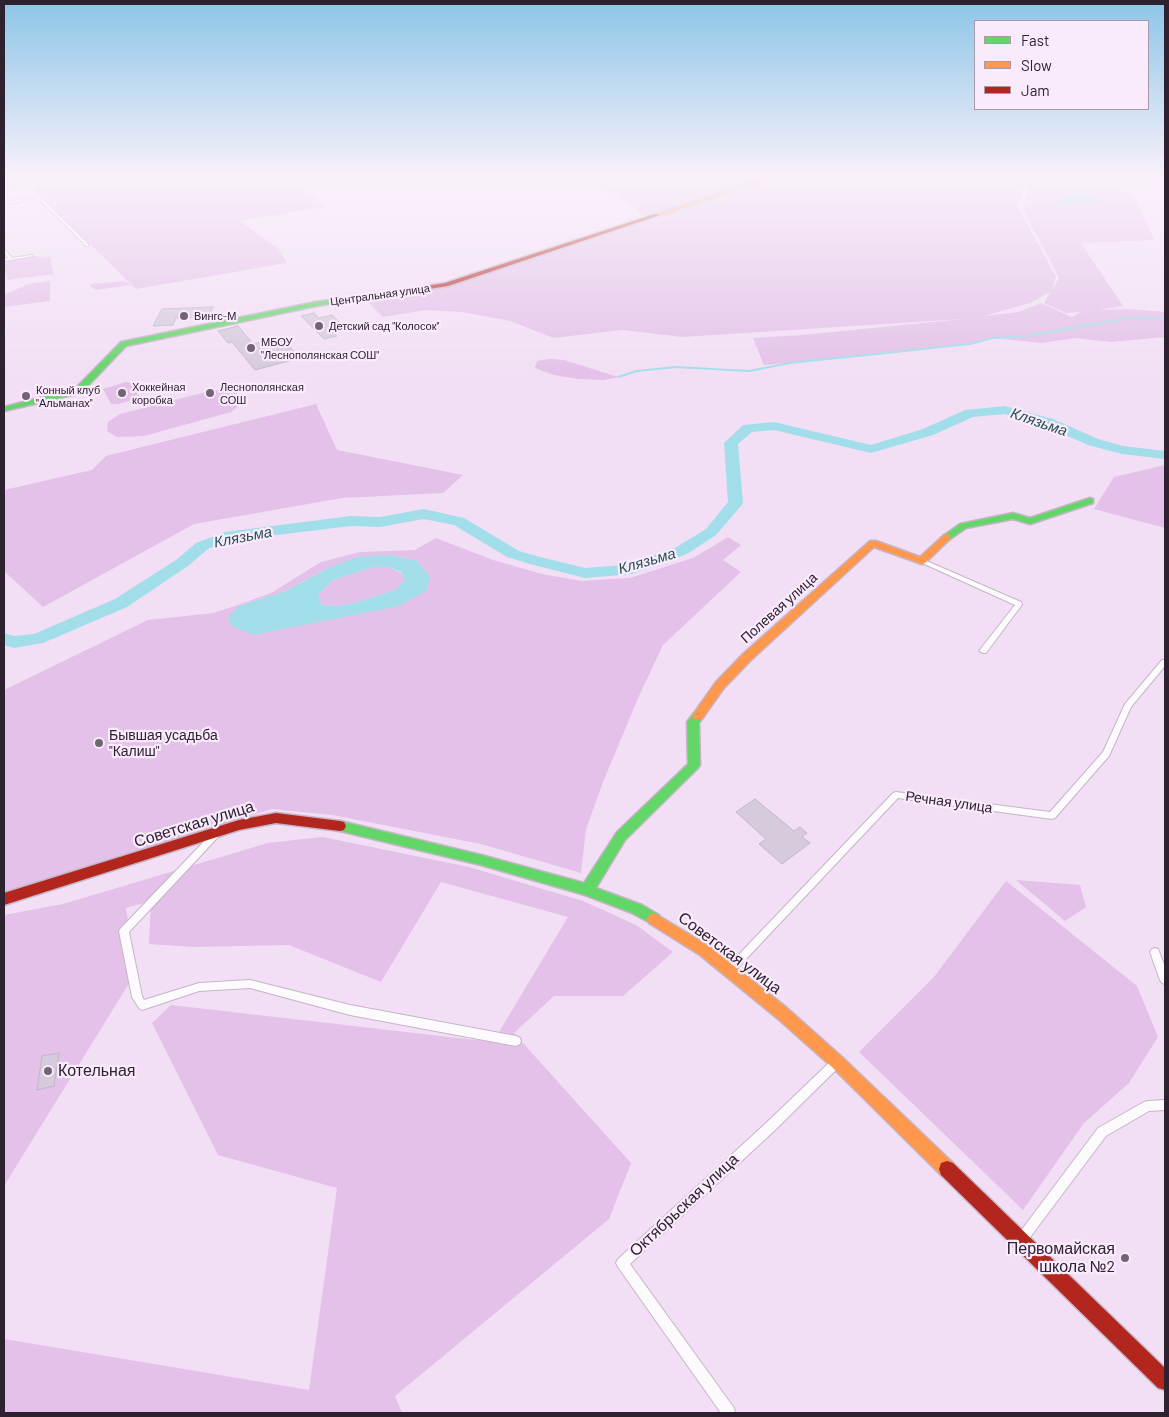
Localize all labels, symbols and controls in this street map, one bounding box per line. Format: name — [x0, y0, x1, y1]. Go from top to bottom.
legend — [974, 20, 1149, 110]
text: Fast — [1021, 31, 1049, 49]
text: Slow — [1021, 56, 1052, 74]
text: Jam — [1021, 81, 1050, 99]
street label: Центральная улица — [329, 281, 431, 309]
place label: Вингс-М — [194, 309, 236, 323]
marker: Вингс-М — [178, 310, 190, 322]
place label: Детский сад "Колосок" — [329, 319, 439, 333]
marker: Детский сад "Колосок" — [313, 320, 325, 332]
place label: МБОУ "Леснополянская СОШ" — [261, 335, 379, 361]
marker: МБОУ "Леснополянская СОШ" — [245, 342, 257, 354]
place label: Хоккейная коробка — [132, 380, 185, 406]
place label: Леснополянская СОШ — [220, 380, 304, 406]
place label: Конный клуб "Альманах" — [36, 383, 100, 409]
marker: Хоккейная коробка — [116, 387, 128, 399]
marker: Леснополянская СОШ — [204, 387, 216, 399]
marker: Конный клуб "Альманах" — [20, 390, 32, 402]
water label: Клязьма — [1008, 404, 1070, 440]
water label: Клязьма — [212, 523, 274, 551]
water label: Клязьма — [616, 544, 678, 578]
street label: Полевая улица — [737, 569, 821, 647]
place label: Бывшая усадьба "Калиш" — [109, 727, 218, 760]
marker: Бывшая усадьба "Калиш" — [93, 737, 105, 749]
street label: Речная улица — [904, 788, 994, 816]
street label: Советская улица — [132, 797, 256, 851]
street label: Советская улица — [675, 908, 785, 998]
place label: Котельная — [58, 1061, 135, 1081]
marker: Котельная — [42, 1065, 54, 1077]
street label: Октябрьская улица — [625, 1150, 743, 1260]
place label: Первомайская школа №2 — [1007, 1239, 1115, 1277]
marker: Первомайская школа №2 — [1119, 1252, 1131, 1264]

